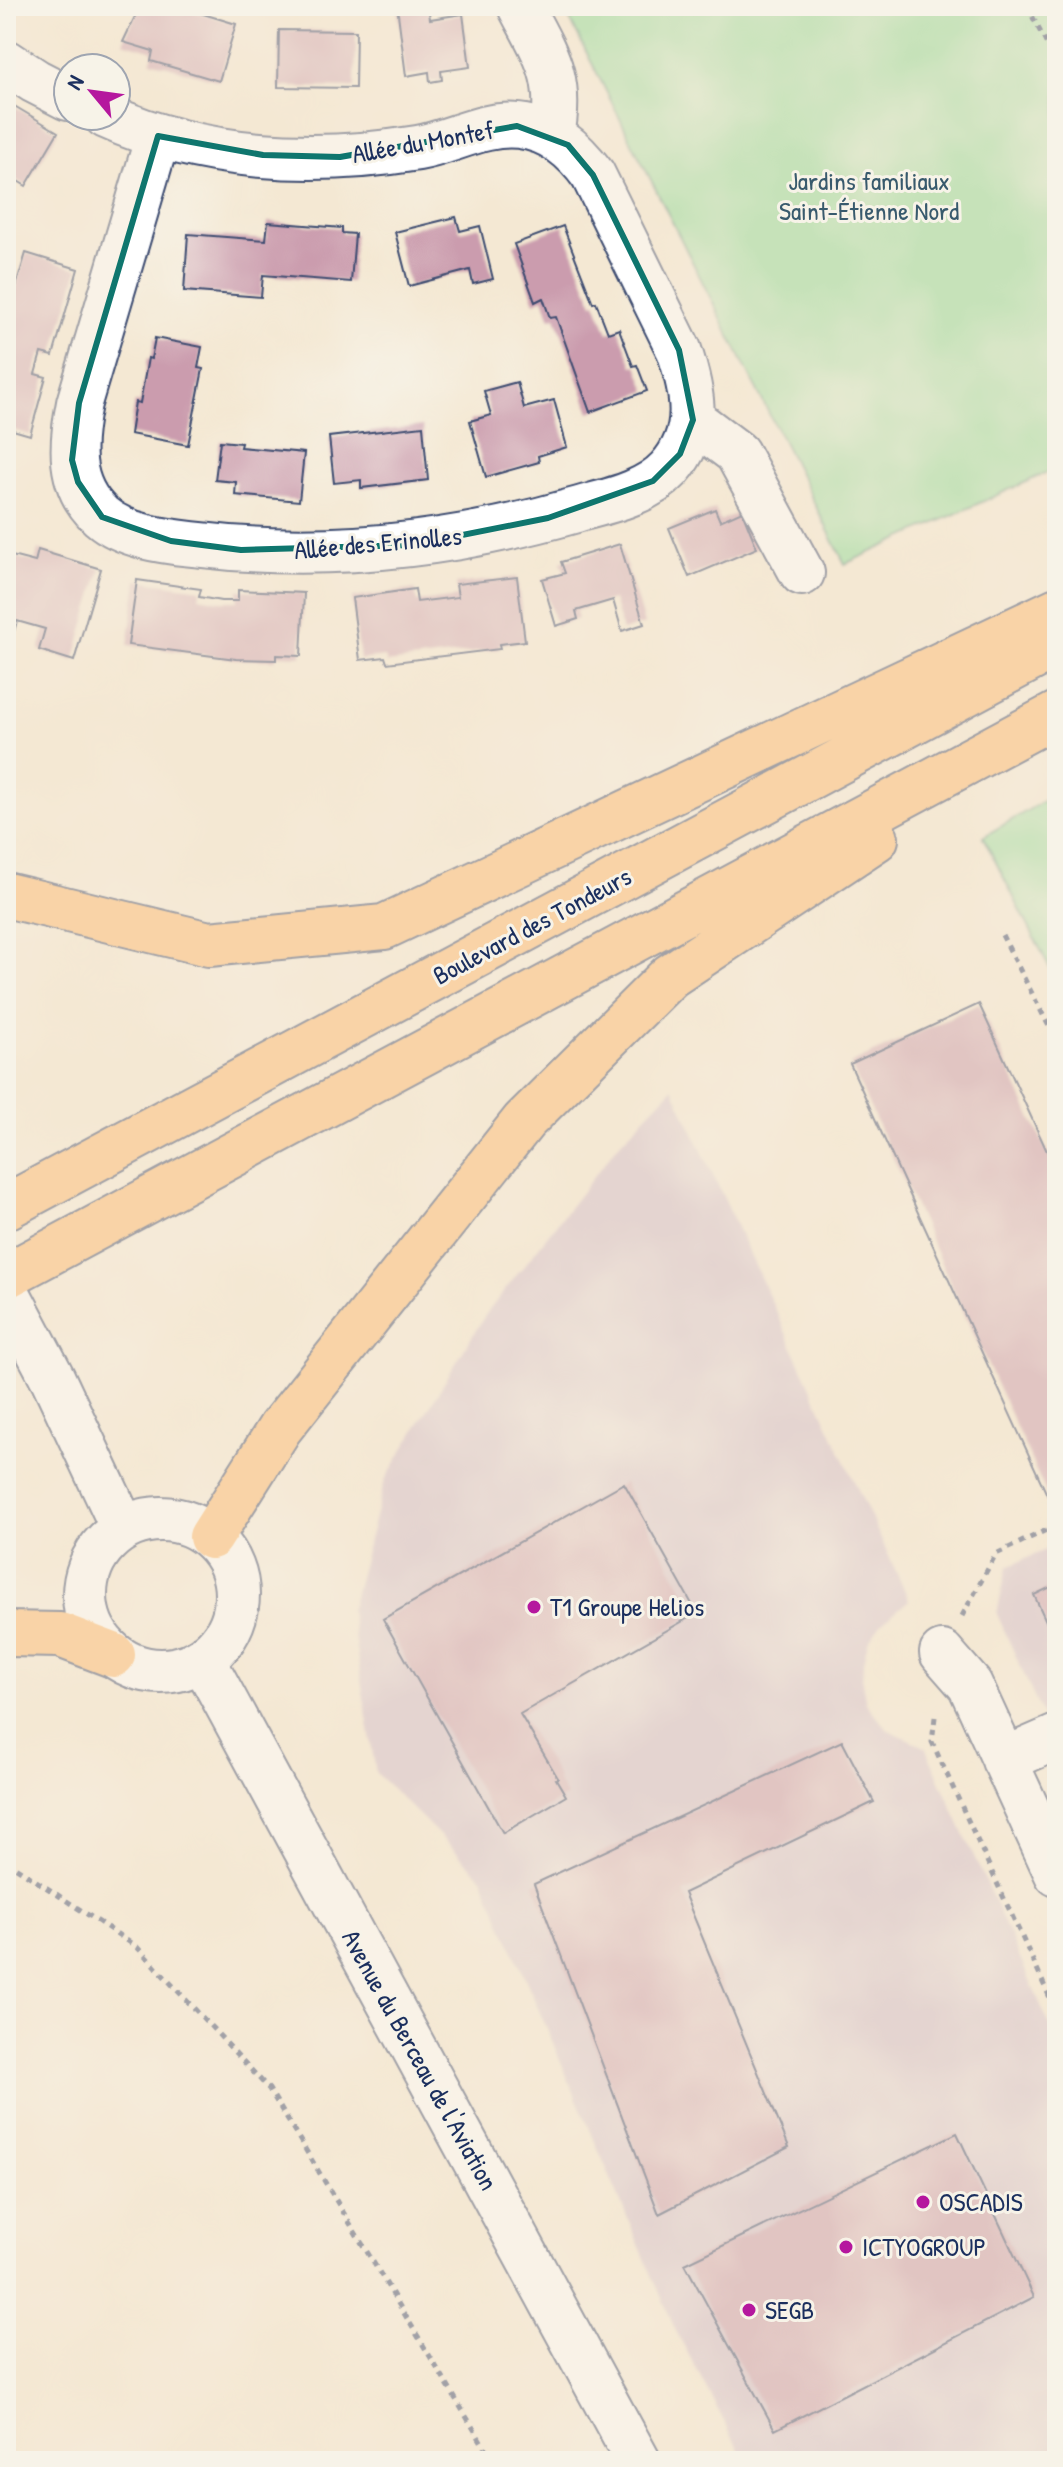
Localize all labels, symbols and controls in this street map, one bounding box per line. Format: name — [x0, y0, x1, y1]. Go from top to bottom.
north arrow — [52, 52, 132, 132]
text: N — [59, 70, 91, 95]
street label: Allée du Montef — [349, 112, 497, 171]
park label: Jardins familiaux Saint-Étienne Nord — [779, 163, 959, 228]
street label: Allée des Erinolles — [293, 518, 463, 567]
street label: Boulevard des Tondeurs — [426, 859, 637, 993]
place label: T1 Groupe Helios — [550, 1589, 704, 1624]
marker: T1 Groupe Helios — [525, 1598, 543, 1616]
street label: Avenue du Berceau de l'Aviation — [334, 1923, 507, 2196]
place label: OSCADIS — [939, 2184, 1023, 2219]
marker: OSCADIS — [914, 2193, 932, 2211]
place label: ICTYOGROUP — [862, 2229, 986, 2264]
marker: ICTYOGROUP — [837, 2238, 855, 2256]
place label: SEGB — [765, 2292, 814, 2327]
marker: SEGB — [740, 2301, 758, 2319]

